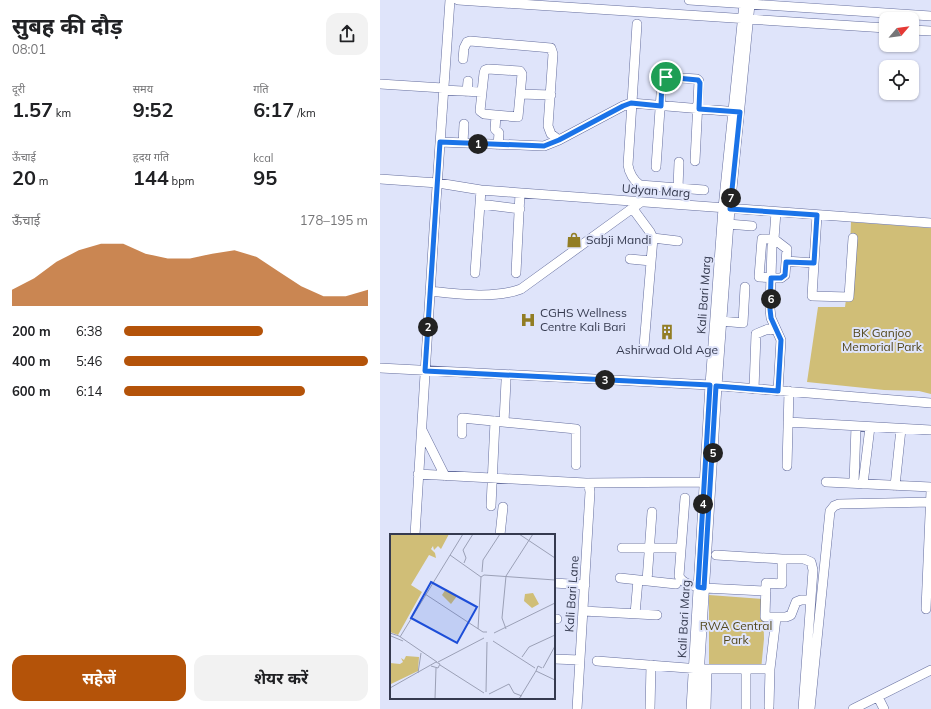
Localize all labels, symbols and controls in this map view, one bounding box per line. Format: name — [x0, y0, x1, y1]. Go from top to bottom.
text: सुबह की दौड़ — [12, 12, 122, 40]
north arrow — [879, 12, 919, 52]
map controls — [879, 12, 919, 100]
button: share — [326, 13, 368, 55]
text: 08:01 — [12, 41, 46, 57]
pin — [649, 60, 683, 94]
button: locate — [879, 60, 919, 100]
icon: arrive — [655, 66, 677, 88]
text: दूरी — [12, 82, 25, 96]
text: समय — [133, 82, 153, 96]
text: गति — [253, 82, 269, 96]
text: 1.57 — [12, 97, 53, 122]
text: 9:52 — [133, 97, 174, 122]
text: 6:17 — [253, 97, 294, 122]
text: km — [53, 106, 71, 120]
text: /km — [294, 106, 316, 120]
pin: 1 — [468, 134, 488, 154]
text: 1 — [475, 137, 481, 151]
text: ऊँचाई — [12, 150, 36, 164]
text: हृदय गति — [133, 150, 169, 164]
text: kcal — [253, 151, 273, 165]
text: 20 — [12, 165, 36, 190]
text: 144 — [133, 165, 169, 190]
text: 95 — [253, 165, 277, 190]
text: m — [36, 174, 49, 188]
text: bpm — [169, 174, 194, 188]
street label: Udyan Marg — [621, 181, 691, 200]
pin: 7 — [721, 188, 741, 208]
text: 7 — [728, 191, 734, 205]
text: ऊँचाई — [12, 212, 40, 228]
text: 178–195 m — [300, 212, 368, 228]
shop icon: Sabji Mandi — [565, 231, 583, 249]
place label: Sabji Mandi — [586, 232, 651, 247]
street label: Kali Bari Marg — [693, 255, 714, 335]
pin: 6 — [761, 289, 781, 309]
text: 6 — [768, 292, 774, 306]
place label: CGHS Wellness Centre Kali Bari — [540, 305, 627, 334]
hospital icon: CGHS Wellness Centre Kali Bari — [519, 311, 537, 329]
pin: 2 — [418, 317, 438, 337]
text: 2 — [425, 320, 431, 334]
text: 200 m — [12, 323, 51, 339]
text: 6:38 — [76, 323, 102, 339]
building icon: Ashirwad Old Age — [658, 323, 676, 341]
park label: BK Ganjoo Memorial Park — [842, 325, 923, 354]
place label: Ashirwad Old Age — [616, 342, 718, 357]
text: 400 m — [12, 353, 51, 369]
text: 5:46 — [76, 353, 102, 369]
pin: 3 — [595, 370, 615, 390]
text: 3 — [602, 373, 608, 387]
text: 600 m — [12, 383, 51, 399]
text: 6:14 — [76, 383, 102, 399]
pin: 5 — [703, 443, 723, 463]
text: 5 — [710, 446, 716, 460]
pin: 4 — [693, 494, 713, 514]
text: 4 — [700, 497, 706, 511]
inset map — [390, 534, 555, 699]
street label: Kali Bari Lane — [561, 555, 582, 633]
street label: Kali Bari Marg — [674, 579, 693, 659]
park label: RWA Central Park — [700, 618, 772, 647]
button: सहेजें — [12, 655, 186, 701]
button: शेयर करें — [194, 655, 368, 701]

